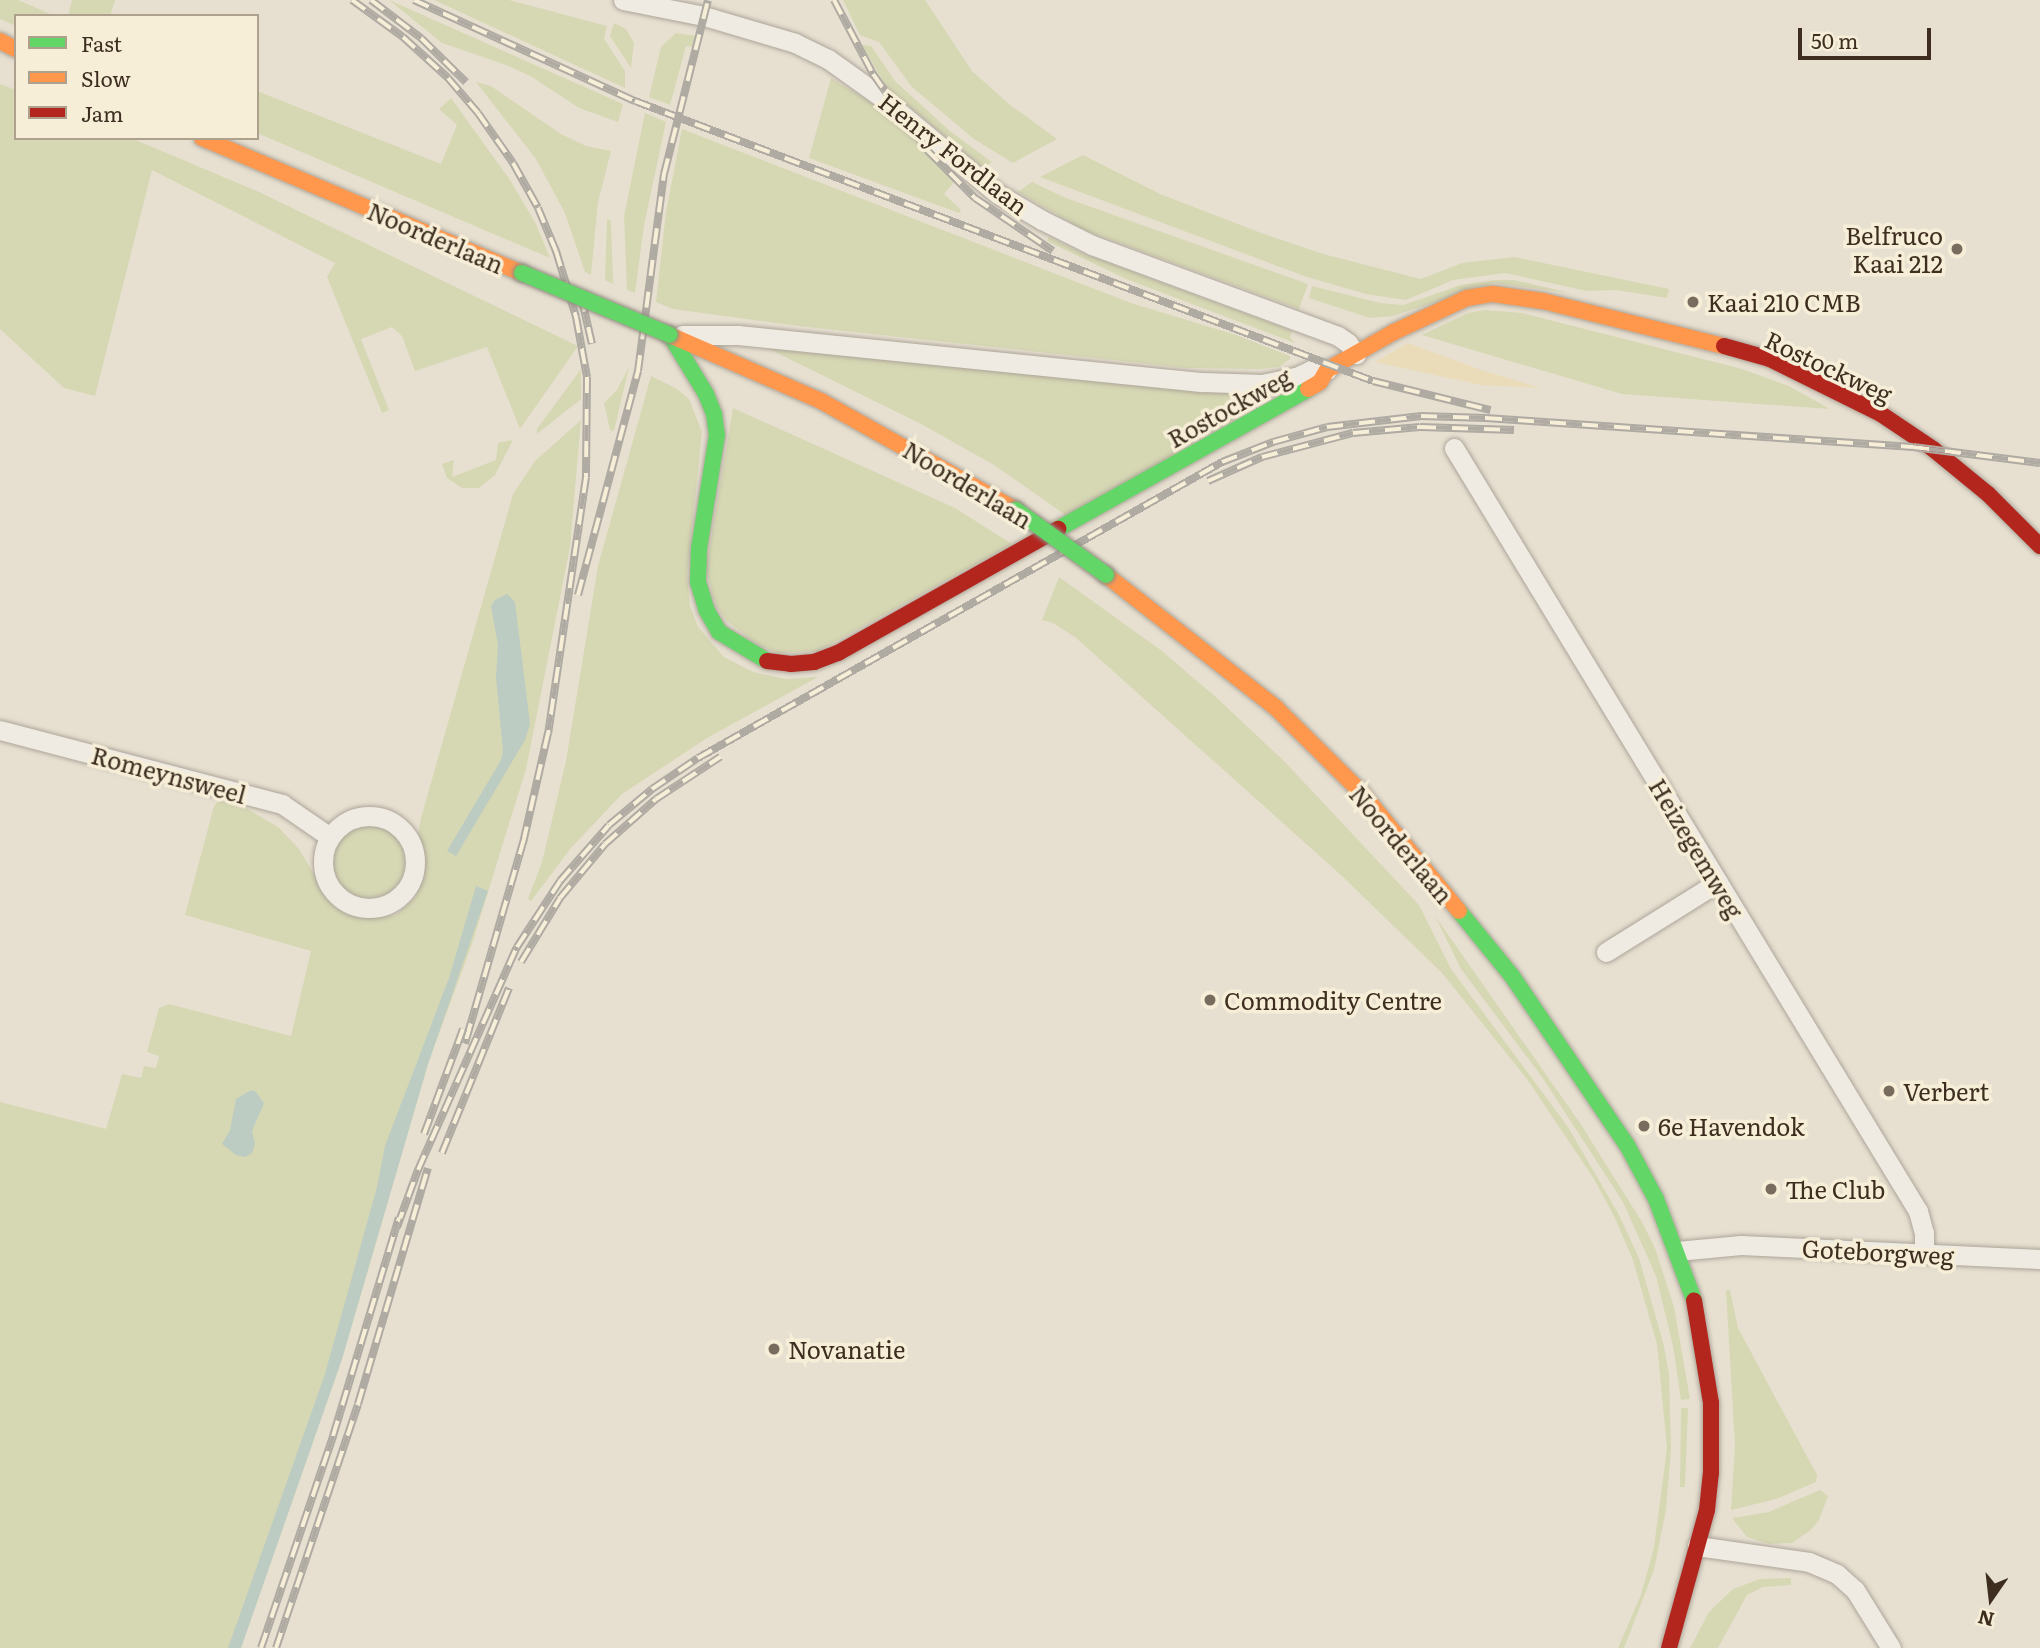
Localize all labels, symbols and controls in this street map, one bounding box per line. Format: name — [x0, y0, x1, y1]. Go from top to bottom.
legend — [14, 14, 259, 140]
scale bar — [1802, 14, 1935, 58]
text: 50 m — [1811, 24, 1858, 55]
text: Fast — [81, 27, 122, 58]
text: Slow — [81, 62, 131, 93]
street label: Henry Fordlaan — [874, 86, 1034, 220]
text: Jam — [81, 97, 123, 128]
street label: Noorderlaan — [364, 195, 508, 279]
place label: Belfruco Kaai 212 — [1845, 221, 1943, 277]
marker: Belfruco Kaai 212 — [1949, 241, 1965, 257]
place label: Kaai 210 CMB — [1707, 288, 1861, 316]
marker: Kaai 210 CMB — [1685, 294, 1701, 310]
street label: Rostockweg — [1761, 324, 1897, 408]
street label: Rostockweg — [1162, 361, 1296, 453]
street label: Noorderlaan — [898, 434, 1038, 534]
street label: Romeynsweel — [89, 740, 249, 808]
street label: Heizegemweg — [1644, 773, 1750, 923]
street label: Noorderlaan — [1344, 779, 1460, 909]
place label: Commodity Centre — [1224, 986, 1442, 1014]
marker: Commodity Centre — [1202, 992, 1218, 1008]
place label: Verbert — [1903, 1077, 1989, 1105]
marker: Verbert — [1881, 1083, 1897, 1099]
place label: 6e Havendok — [1658, 1112, 1805, 1140]
marker: 6e Havendok — [1636, 1118, 1652, 1134]
place label: The Club — [1785, 1175, 1885, 1203]
marker: The Club — [1763, 1181, 1779, 1197]
street label: Goteborgweg — [1801, 1233, 1955, 1269]
place label: Novanatie — [788, 1335, 905, 1363]
marker: Novanatie — [766, 1341, 782, 1357]
north arrow — [1956, 1564, 2026, 1634]
text: N — [1975, 1604, 1997, 1635]

